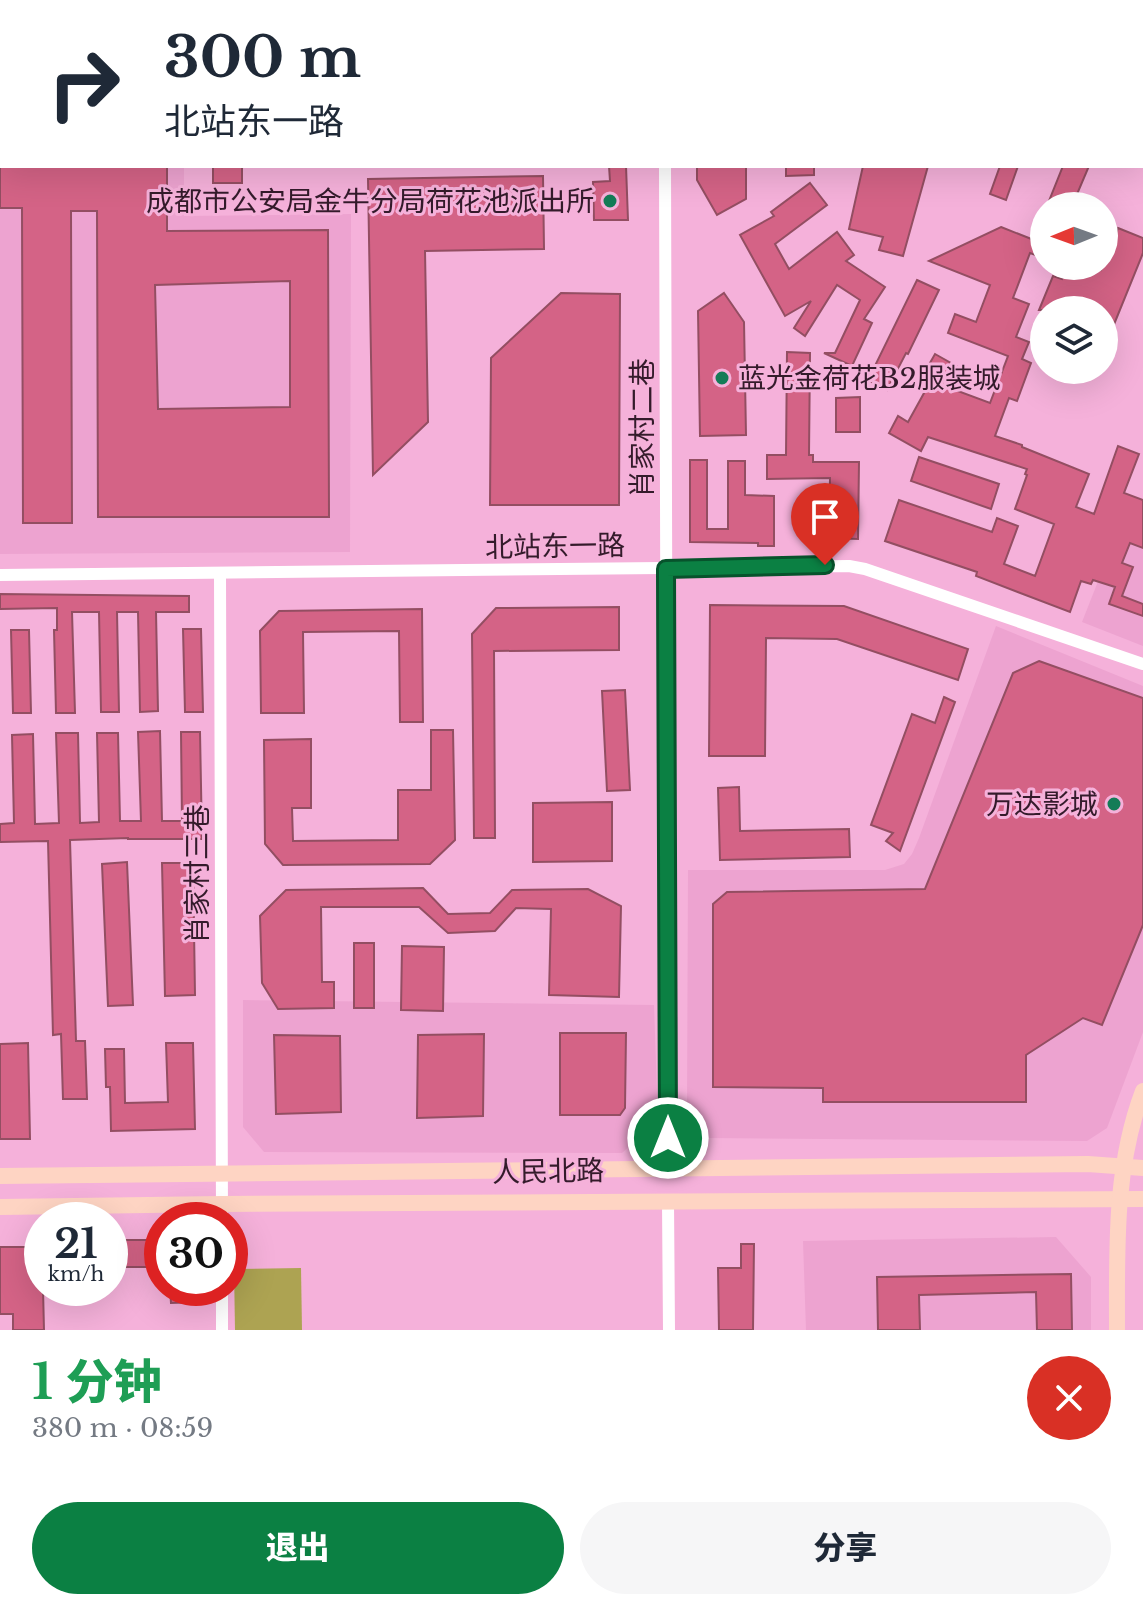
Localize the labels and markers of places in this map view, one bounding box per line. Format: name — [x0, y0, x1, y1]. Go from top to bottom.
place label: 成都市公安局金牛分局荷花池派出所 — [146, 184, 594, 219]
marker: 成都市公安局金牛分局荷花池派出所 — [601, 192, 619, 210]
place label: 蓝光金荷花B2服装城 — [738, 361, 1001, 396]
marker: 蓝光金荷花B2服装城 — [713, 369, 731, 387]
pin — [791, 483, 859, 565]
place label: 万达影城 — [986, 787, 1098, 822]
marker: 万达影城 — [1105, 795, 1123, 813]

